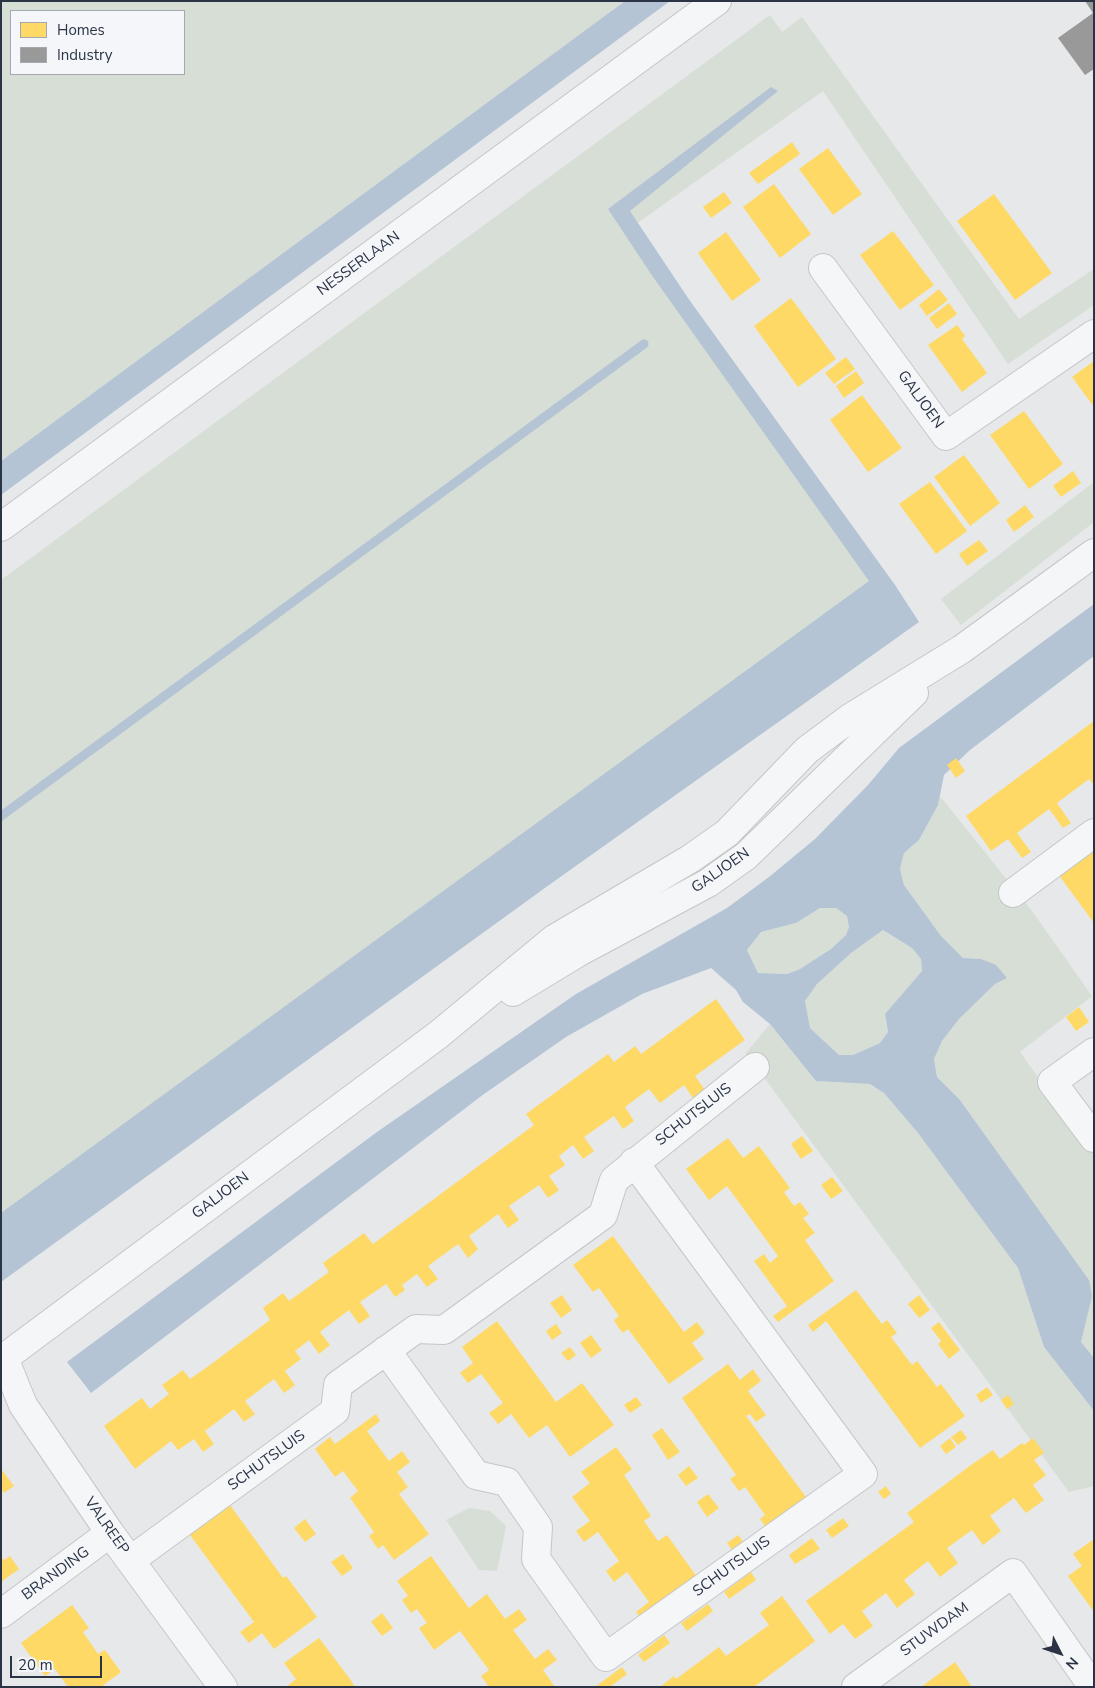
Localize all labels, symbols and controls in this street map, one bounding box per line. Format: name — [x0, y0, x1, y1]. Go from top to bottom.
legend — [10, 10, 185, 75]
text: Homes — [57, 20, 105, 40]
text: Industry — [57, 45, 112, 65]
street label: NESSERLAAN — [314, 228, 404, 300]
street label: GALJOEN — [893, 368, 947, 432]
street label: GALJOEN — [688, 844, 754, 898]
street label: SCHUTSLUIS — [652, 1080, 736, 1150]
street label: GALJOEN — [189, 1169, 253, 1223]
street label: SCHUTSLUIS — [225, 1427, 309, 1495]
street label: VALREEP — [80, 1494, 132, 1558]
street label: SCHUTSLUIS — [690, 1533, 774, 1601]
street label: BRANDING — [19, 1544, 93, 1604]
street label: STUWDAM — [897, 1599, 973, 1661]
north arrow — [1035, 1628, 1085, 1678]
scale bar — [12, 1646, 105, 1678]
text: N — [1061, 1653, 1082, 1673]
text: 20 m — [18, 1655, 53, 1675]

